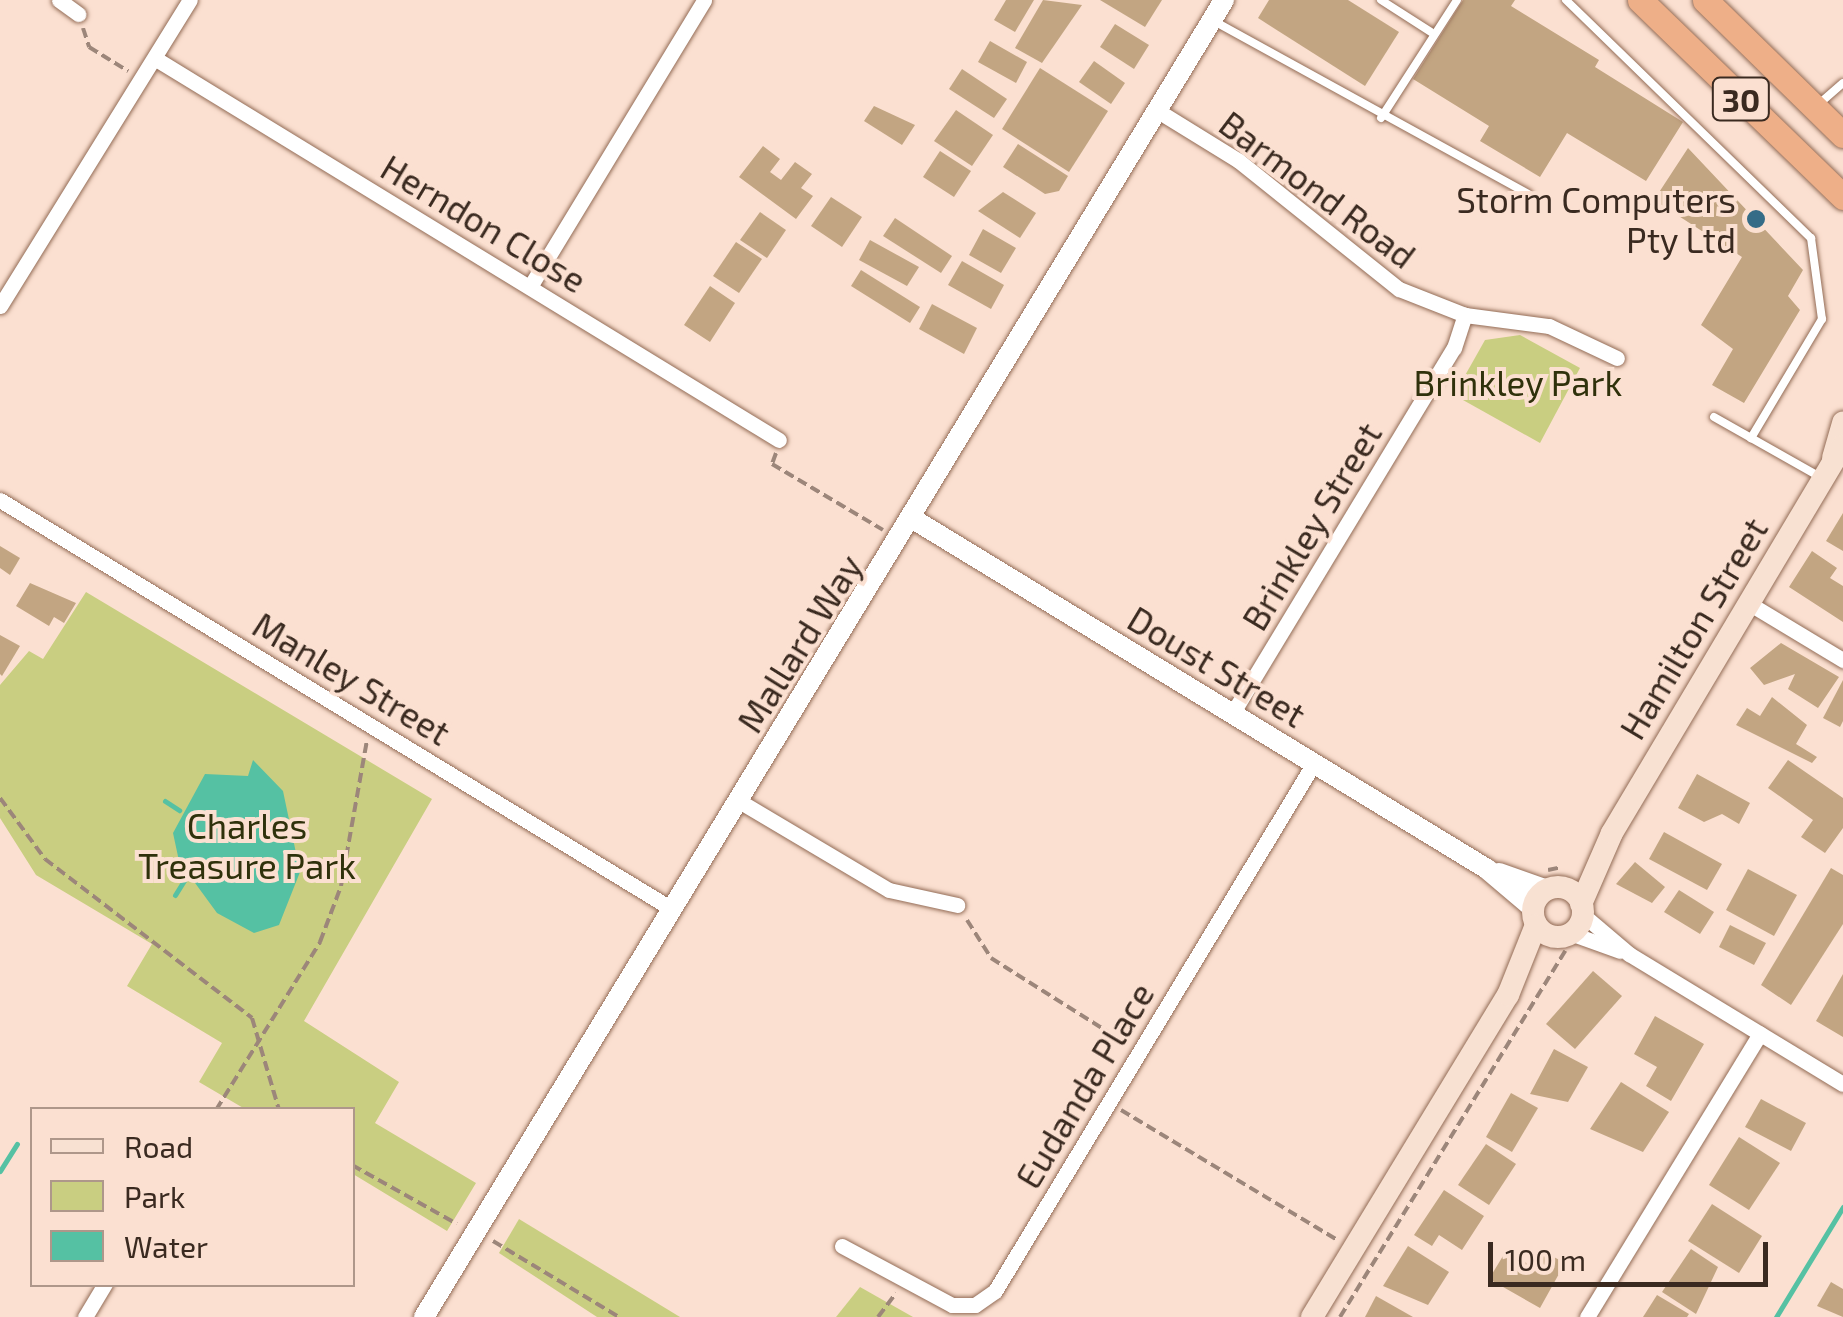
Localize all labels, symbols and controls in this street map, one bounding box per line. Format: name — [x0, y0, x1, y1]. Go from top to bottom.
road number: 30 — [1711, 72, 1771, 126]
street label: Barmond Road — [1212, 102, 1424, 276]
street label: Herndon Close — [374, 145, 594, 301]
place label: Storm Computers Pty Ltd — [1456, 178, 1736, 260]
marker: Storm Computers Pty Ltd — [1745, 208, 1767, 230]
park label: Brinkley Park — [1413, 361, 1623, 403]
street label: Brinkley Street — [1232, 414, 1390, 638]
street label: Hamilton Street — [1610, 510, 1776, 746]
street label: Mallard Way — [728, 546, 870, 740]
street label: Doust Street — [1121, 597, 1313, 735]
street label: Manley Street — [246, 603, 458, 753]
park label: Charles Treasure Park — [138, 804, 356, 886]
street label: Eudanda Place — [1006, 975, 1162, 1195]
legend — [30, 1107, 355, 1287]
text: Road — [124, 1128, 193, 1164]
text: Park — [124, 1178, 185, 1214]
scale bar — [1493, 1222, 1773, 1284]
text: Water — [124, 1228, 208, 1264]
text: 100 m — [1505, 1241, 1586, 1277]

